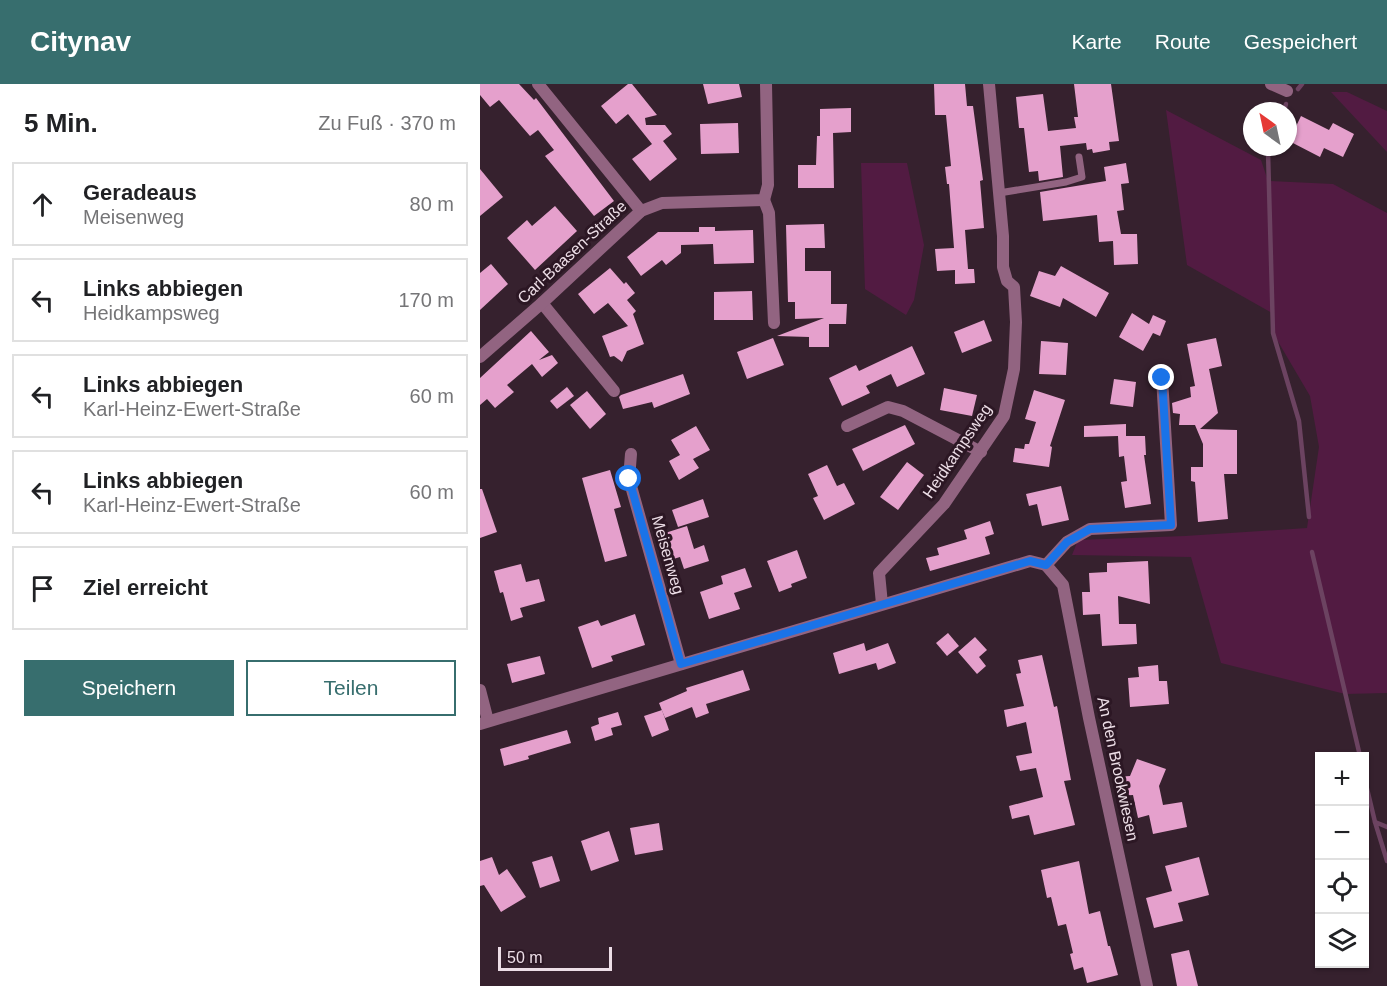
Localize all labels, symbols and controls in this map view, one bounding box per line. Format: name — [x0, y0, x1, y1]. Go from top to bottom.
text: Citynav — [30, 26, 131, 57]
text: Karte — [1072, 30, 1122, 53]
text: Route — [1155, 30, 1211, 53]
text: Gespeichert — [1244, 30, 1357, 53]
north arrow — [1243, 102, 1297, 156]
text: 5 Min. — [24, 108, 98, 138]
text: Zu Fuß · 370 m — [318, 112, 456, 134]
text: Geradeaus — [83, 180, 197, 205]
icon: ahead — [26, 188, 59, 221]
text: 80 m — [410, 193, 454, 215]
street label: Carl-Baasen-Straße — [514, 197, 630, 307]
text: Meisenweg — [83, 206, 184, 228]
text: Links abbiegen — [83, 276, 243, 301]
icon: left — [26, 284, 59, 317]
text: 170 m — [398, 289, 454, 311]
text: Heidkampsweg — [83, 302, 220, 324]
route end — [1148, 364, 1174, 390]
text: Links abbiegen — [83, 372, 243, 397]
icon: left — [26, 380, 59, 413]
text: 60 m — [410, 385, 454, 407]
text: Karl-Heinz-Ewert-Straße — [83, 398, 301, 420]
street label: Heidkampsweg — [919, 401, 995, 501]
route start — [615, 465, 641, 491]
text: Links abbiegen — [83, 468, 243, 493]
icon: left — [26, 476, 59, 509]
text: 60 m — [410, 481, 454, 503]
text: Karl-Heinz-Ewert-Straße — [83, 494, 301, 516]
street label: Meisenweg — [649, 514, 687, 596]
icon: arrive — [26, 572, 59, 605]
text: Ziel erreicht — [83, 575, 208, 600]
button: Speichern — [24, 660, 234, 716]
button: Teilen — [246, 660, 456, 716]
street label: An den Brookwiesen — [1094, 695, 1142, 843]
map controls — [1315, 752, 1369, 968]
button: + — [1315, 752, 1369, 806]
button: − — [1315, 806, 1369, 860]
button: locate — [1315, 860, 1369, 914]
button: layers — [1315, 914, 1369, 968]
scale bar — [498, 944, 612, 972]
text: 50 m — [507, 949, 543, 966]

